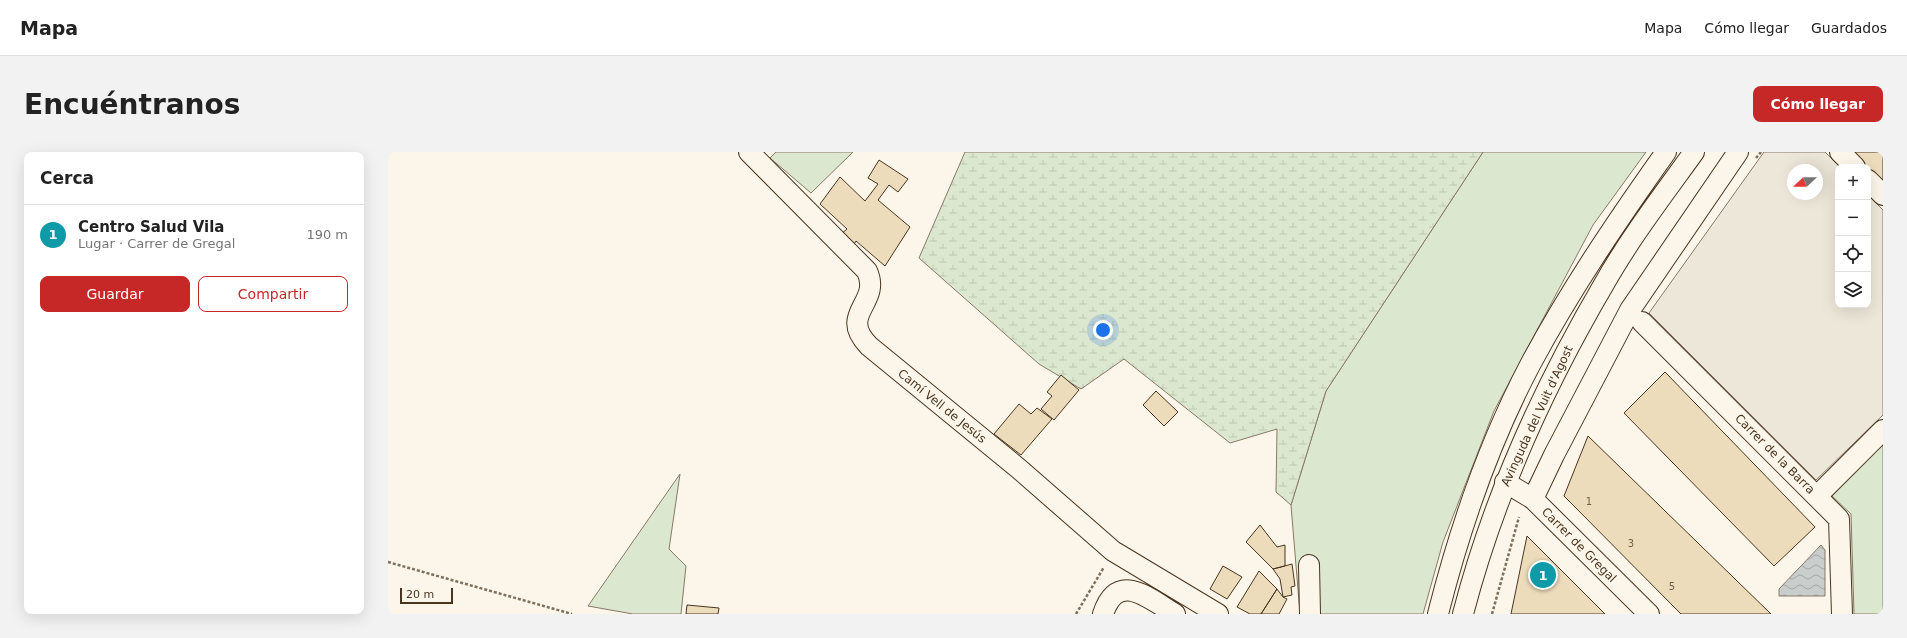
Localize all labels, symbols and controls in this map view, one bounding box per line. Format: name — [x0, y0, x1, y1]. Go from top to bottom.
text: Mapa — [20, 17, 78, 39]
text: Mapa — [1644, 20, 1682, 36]
text: Cómo llegar — [1704, 20, 1789, 36]
text: Guardados — [1811, 20, 1887, 36]
button: Cómo llegar — [1753, 86, 1883, 122]
text: Encuéntranos — [24, 88, 240, 121]
north arrow — [1787, 164, 1823, 200]
map controls — [1835, 164, 1871, 308]
button: + — [1835, 164, 1871, 200]
text: Cerca — [40, 168, 94, 188]
button: − — [1835, 200, 1871, 236]
text: Centro Salud Vila — [78, 218, 224, 236]
text: 1 — [48, 227, 58, 242]
text: 190 m — [306, 227, 348, 242]
text: Lugar · Carrer de Gregal — [78, 236, 235, 251]
button: locate — [1835, 236, 1871, 272]
button: layers — [1835, 272, 1871, 308]
button: Guardar — [40, 276, 190, 312]
button: Compartir — [198, 276, 348, 312]
your location — [1093, 320, 1113, 340]
street label: Avinguda del Vuit d'Agost — [1498, 343, 1576, 489]
street label: Camí Vell de Jesús — [895, 366, 989, 446]
street label: Carrer de la Barra — [1732, 411, 1818, 497]
house number: 1 — [1586, 496, 1592, 507]
street label: Carrer de Gregal — [1539, 505, 1619, 585]
house number: 3 — [1628, 538, 1634, 549]
pin: 1 — [1530, 560, 1556, 590]
house number: 5 — [1669, 581, 1675, 592]
scale bar — [400, 586, 453, 605]
text: 20 m — [406, 588, 434, 601]

